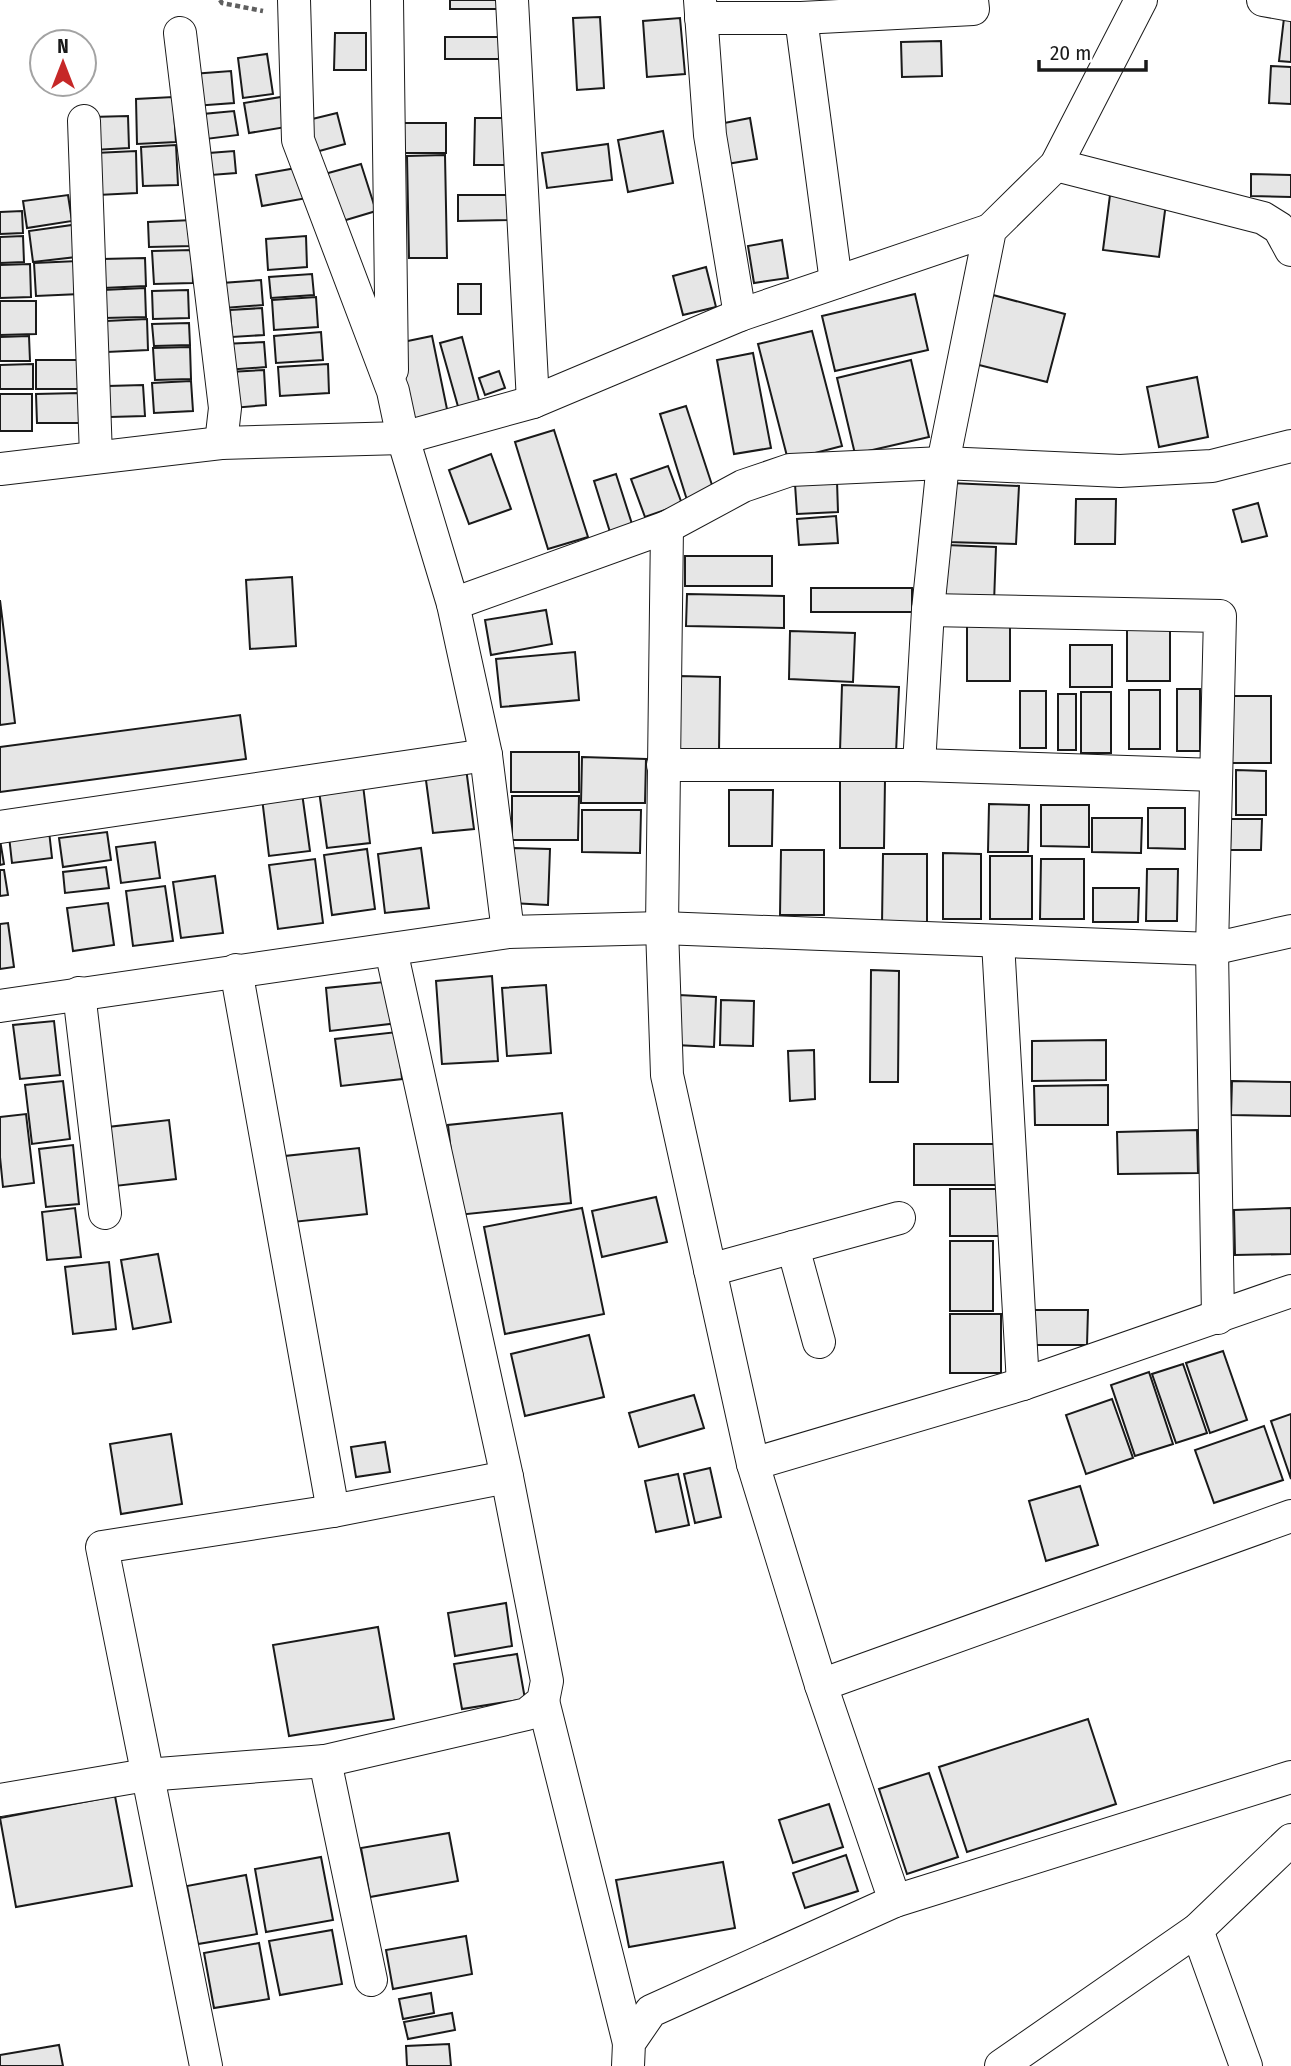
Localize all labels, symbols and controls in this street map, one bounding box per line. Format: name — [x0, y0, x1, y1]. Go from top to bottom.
north arrow — [28, 28, 98, 98]
scale bar — [1039, 28, 1146, 72]
text: N — [57, 35, 69, 58]
text: 20 m — [1050, 40, 1091, 66]

